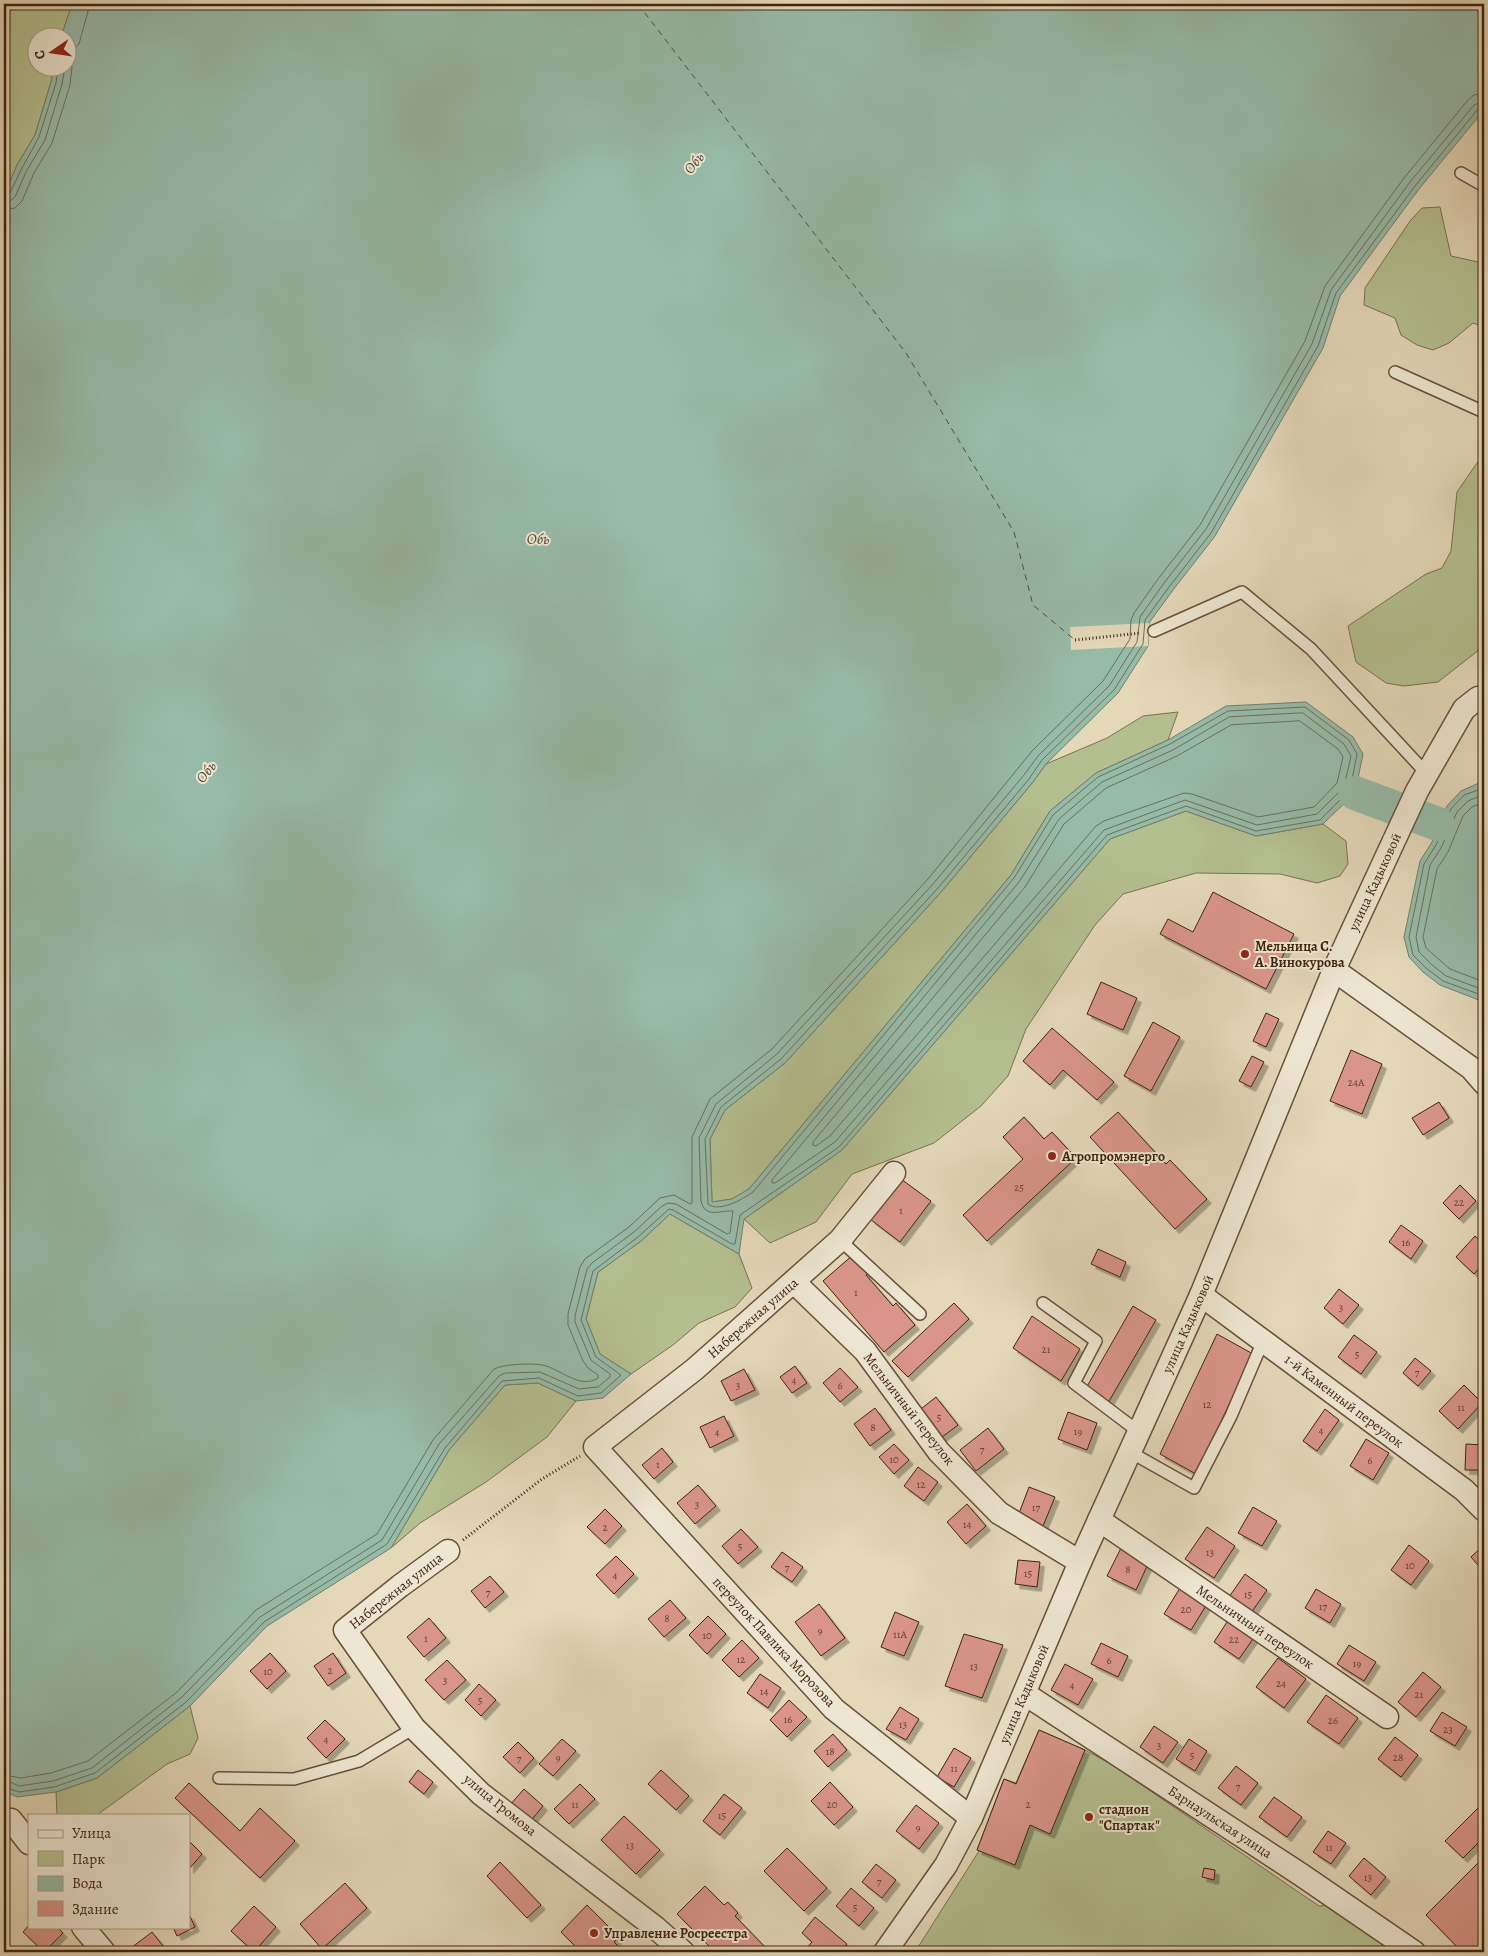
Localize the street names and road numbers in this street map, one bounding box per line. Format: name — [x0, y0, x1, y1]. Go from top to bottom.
street label: улица Кадыковой — [1344, 830, 1406, 935]
street label: улица Кадыковой — [1157, 1272, 1218, 1377]
street label: Набережная улица — [704, 1273, 803, 1363]
street label: Мельничный переулок — [859, 1349, 959, 1469]
street label: 1-й Каменный переулок — [1281, 1350, 1407, 1452]
street label: Набережная улица — [345, 1548, 447, 1634]
street label: переулок Павлика Морозова — [708, 1573, 840, 1712]
street label: Мельничный переулок — [1192, 1580, 1318, 1674]
street label: улица Кадыковой — [994, 1642, 1053, 1747]
street label: улица Громова — [459, 1769, 541, 1841]
street label: Барнаульская улица — [1164, 1781, 1276, 1863]

